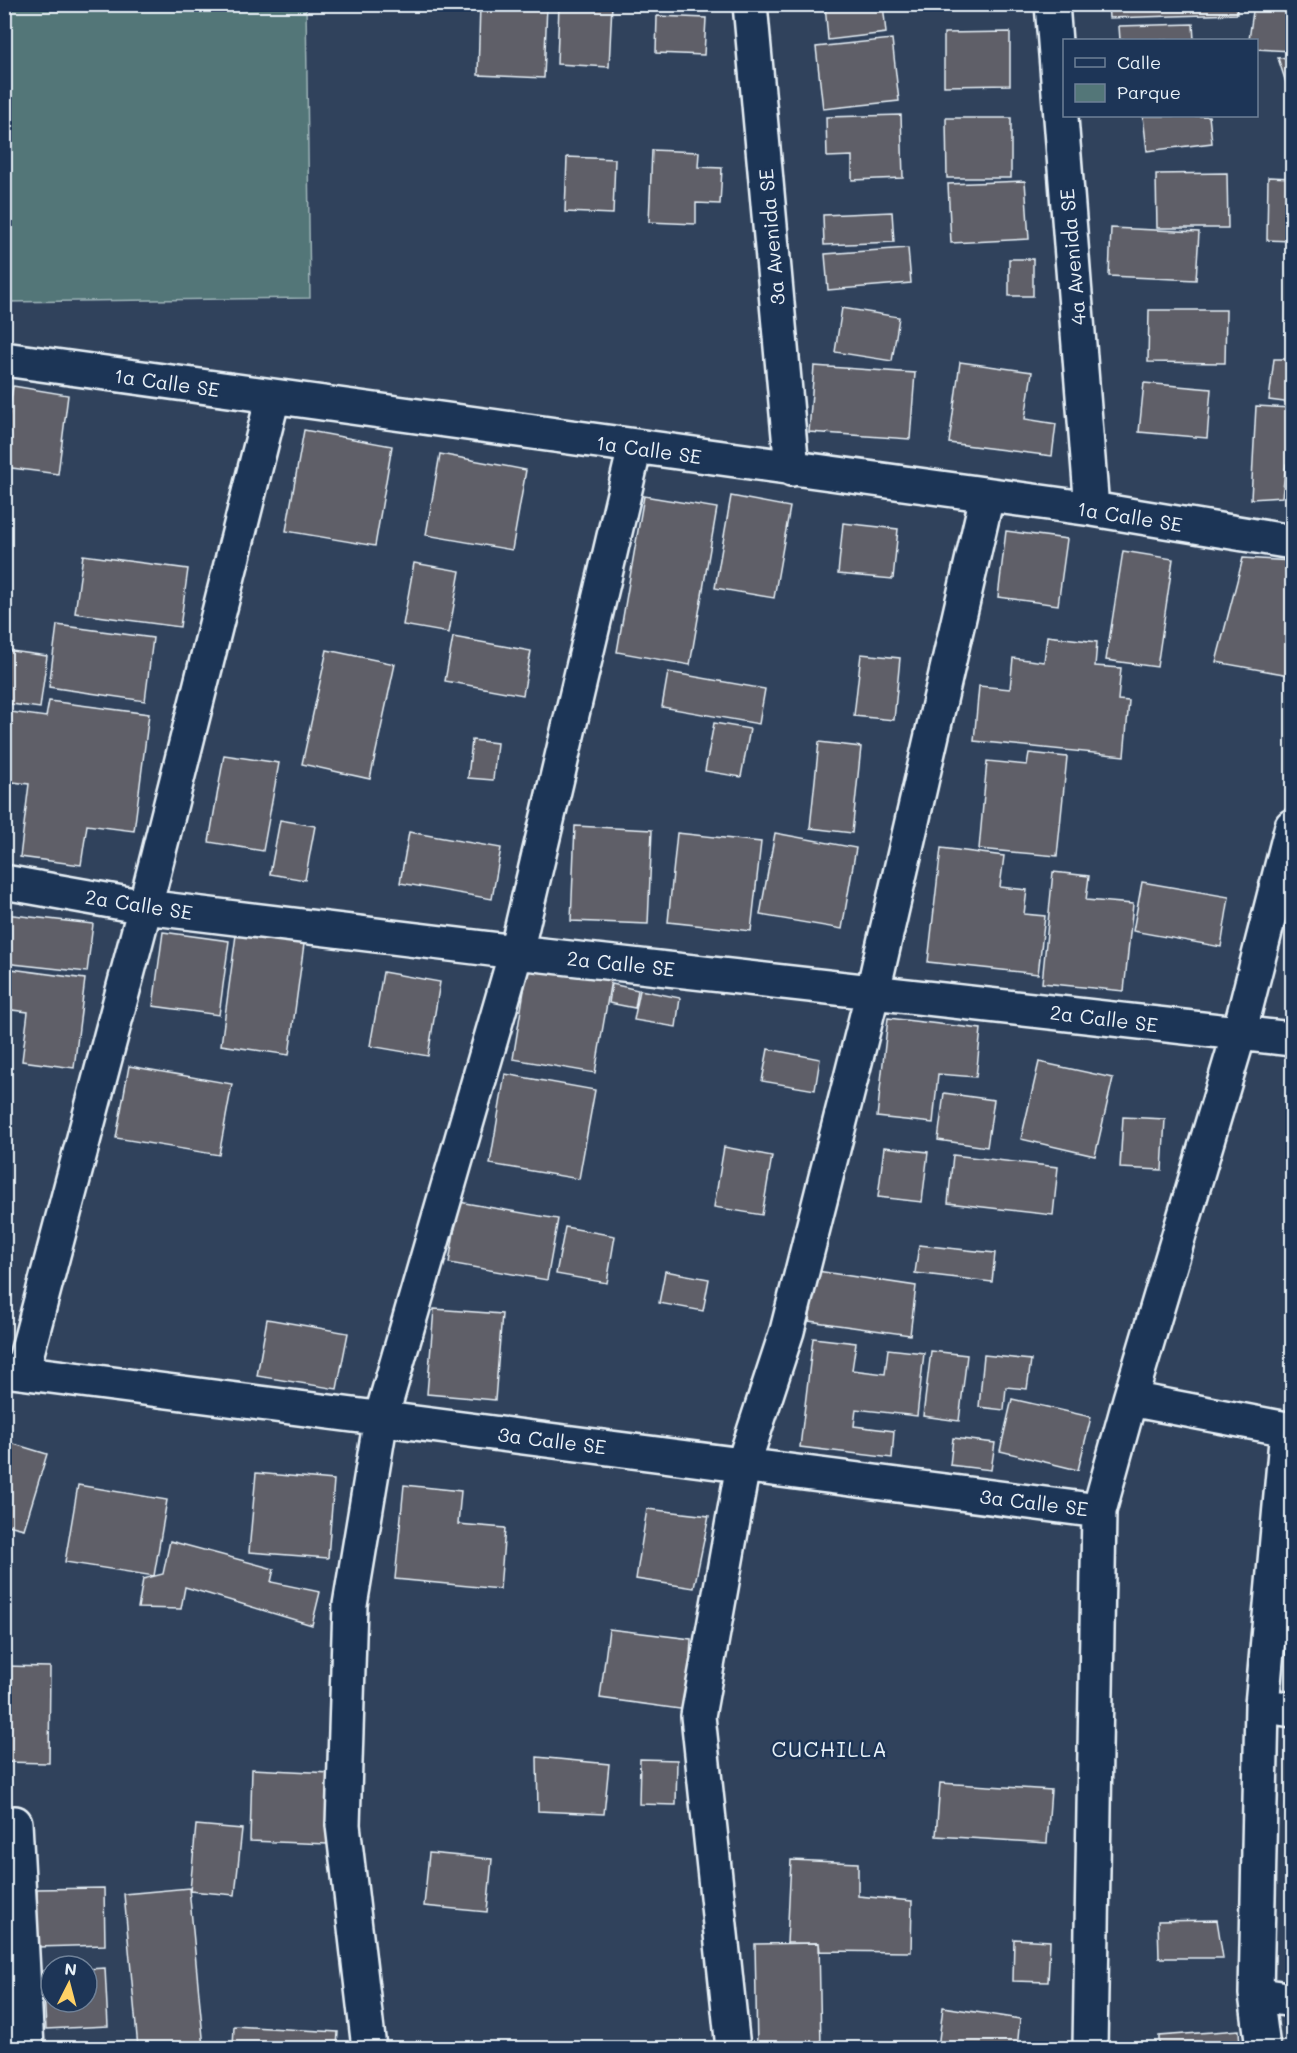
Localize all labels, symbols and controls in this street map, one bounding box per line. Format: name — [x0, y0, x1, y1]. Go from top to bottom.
legend — [1063, 39, 1258, 117]
text: Calle — [1117, 50, 1161, 74]
text: Parque — [1117, 80, 1181, 104]
street label: 3a Avenida SE — [752, 168, 790, 306]
street label: 4a Avenida SE — [1053, 188, 1091, 326]
street label: 1a Calle SE — [113, 362, 221, 402]
street label: 1a Calle SE — [595, 429, 703, 469]
street label: 1a Calle SE — [1076, 495, 1184, 537]
street label: 2a Calle SE — [83, 883, 195, 925]
street label: 2a Calle SE — [566, 944, 676, 982]
street label: 2a Calle SE — [1049, 998, 1159, 1038]
street label: 3a Calle SE — [496, 1420, 608, 1460]
street label: 3a Calle SE — [978, 1482, 1090, 1522]
district label: CUCHILLA — [772, 1735, 888, 1762]
north arrow — [39, 1954, 99, 2014]
text: N — [63, 1958, 78, 1980]

